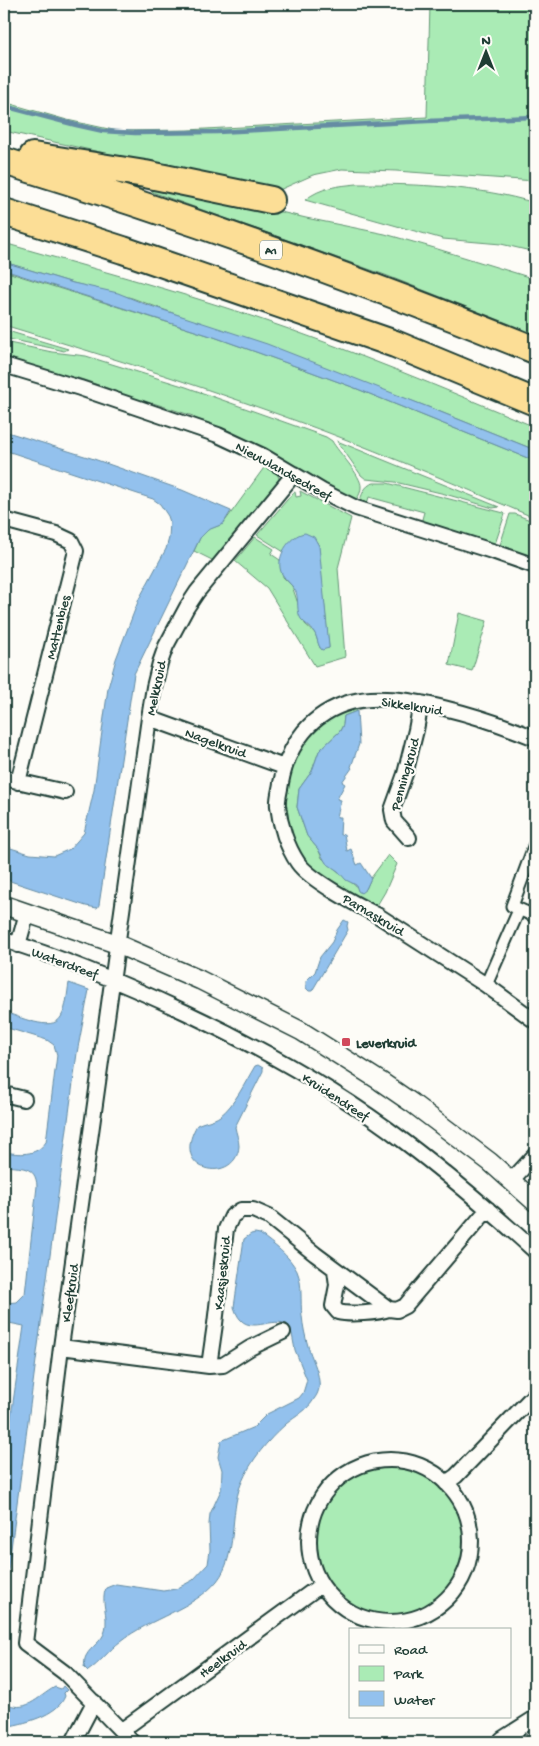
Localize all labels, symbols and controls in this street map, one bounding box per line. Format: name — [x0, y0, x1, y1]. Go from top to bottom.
north arrow — [462, 28, 512, 78]
text: N — [481, 33, 491, 50]
road number: A1 — [260, 240, 282, 260]
street label: Nieuwlandsedreef — [232, 439, 335, 506]
street label: Mattenbies — [43, 593, 76, 661]
street label: Melkkruid — [143, 658, 172, 717]
street label: Sikkelkruid — [380, 694, 445, 721]
street label: Nagelkruid — [182, 725, 250, 764]
street label: Penningkruid — [388, 735, 425, 814]
street label: Parnaskruid — [338, 891, 408, 942]
street label: Waterdreef — [29, 944, 101, 985]
marker: Leverkruid — [340, 1036, 352, 1048]
place label: Leverkruid — [356, 1036, 418, 1053]
street label: Kruidendreef — [298, 1070, 373, 1127]
street label: Kaasjeskruid — [211, 1234, 236, 1311]
street label: Kleefkruid — [59, 1261, 84, 1324]
legend — [349, 1628, 512, 1718]
street label: Heelkruid — [196, 1636, 252, 1683]
text: Road — [394, 1642, 428, 1660]
text: Park — [393, 1666, 424, 1684]
text: Water — [394, 1692, 436, 1710]

